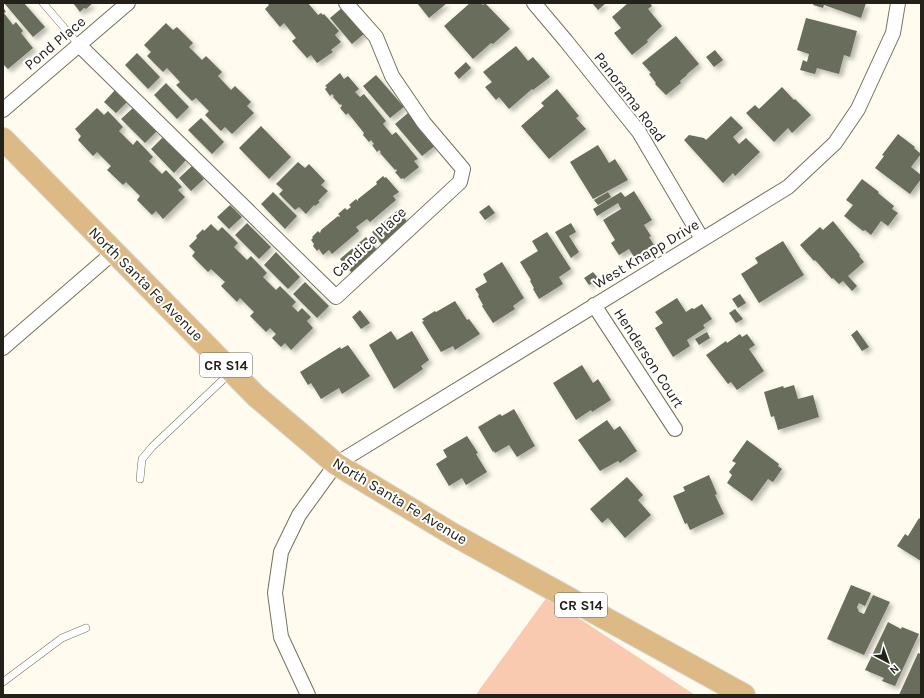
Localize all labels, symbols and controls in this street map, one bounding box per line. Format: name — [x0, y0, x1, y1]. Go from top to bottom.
street label: Pond Place — [21, 12, 89, 74]
street label: Panorama Road — [590, 49, 670, 145]
street label: Candice Place — [328, 203, 410, 281]
street label: West Knapp Drive — [590, 215, 702, 293]
street label: North Santa Fe Avenue — [85, 223, 207, 345]
street label: Henderson Court — [610, 305, 688, 411]
road number: CR S14 — [200, 353, 252, 377]
street label: North Santa Fe Avenue — [329, 454, 471, 548]
road number: CR S14 — [555, 593, 607, 617]
north arrow — [868, 642, 908, 682]
text: N — [887, 662, 901, 677]

